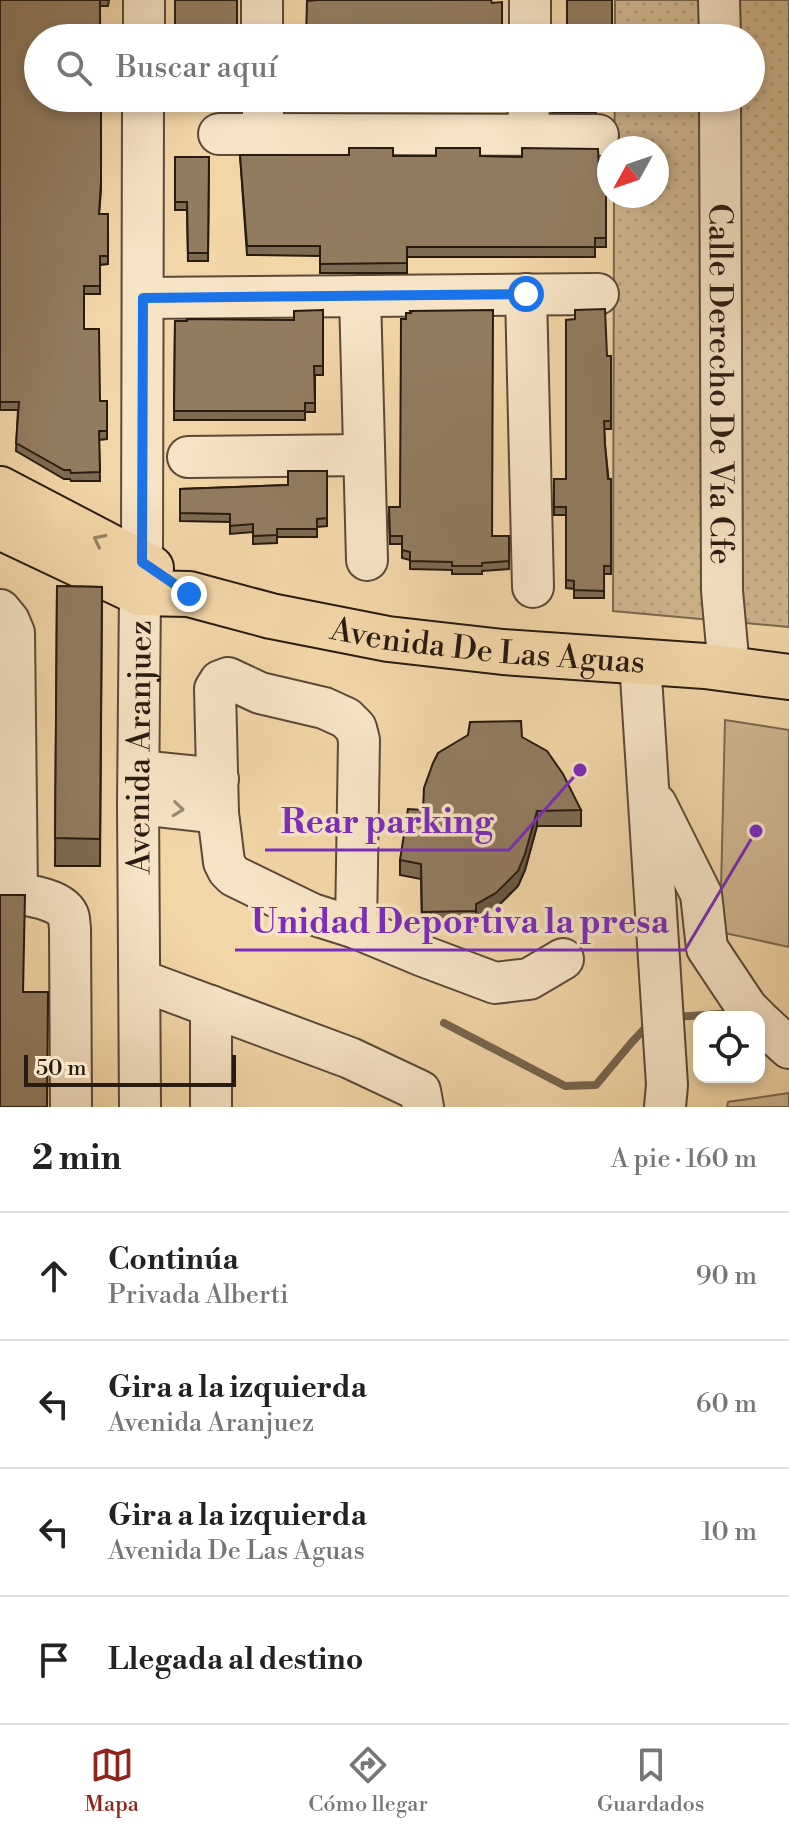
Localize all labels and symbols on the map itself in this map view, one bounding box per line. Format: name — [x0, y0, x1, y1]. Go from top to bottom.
north arrow — [597, 136, 669, 208]
street label: Calle Derecho De Vía Cfe — [699, 203, 741, 565]
route start — [508, 276, 544, 312]
one-way arrow — [92, 534, 107, 549]
route end — [171, 576, 207, 612]
street label: Avenida De Las Aguas — [326, 609, 646, 683]
street label: Avenida Aranjuez — [119, 620, 161, 875]
callout: Rear parking — [265, 792, 509, 850]
one-way arrow — [172, 800, 185, 817]
text: Rear parking — [281, 802, 494, 844]
callout: Unidad Deportiva la presa — [235, 892, 685, 950]
text: Unidad Deportiva la presa — [251, 902, 670, 944]
scale bar — [24, 1051, 236, 1087]

